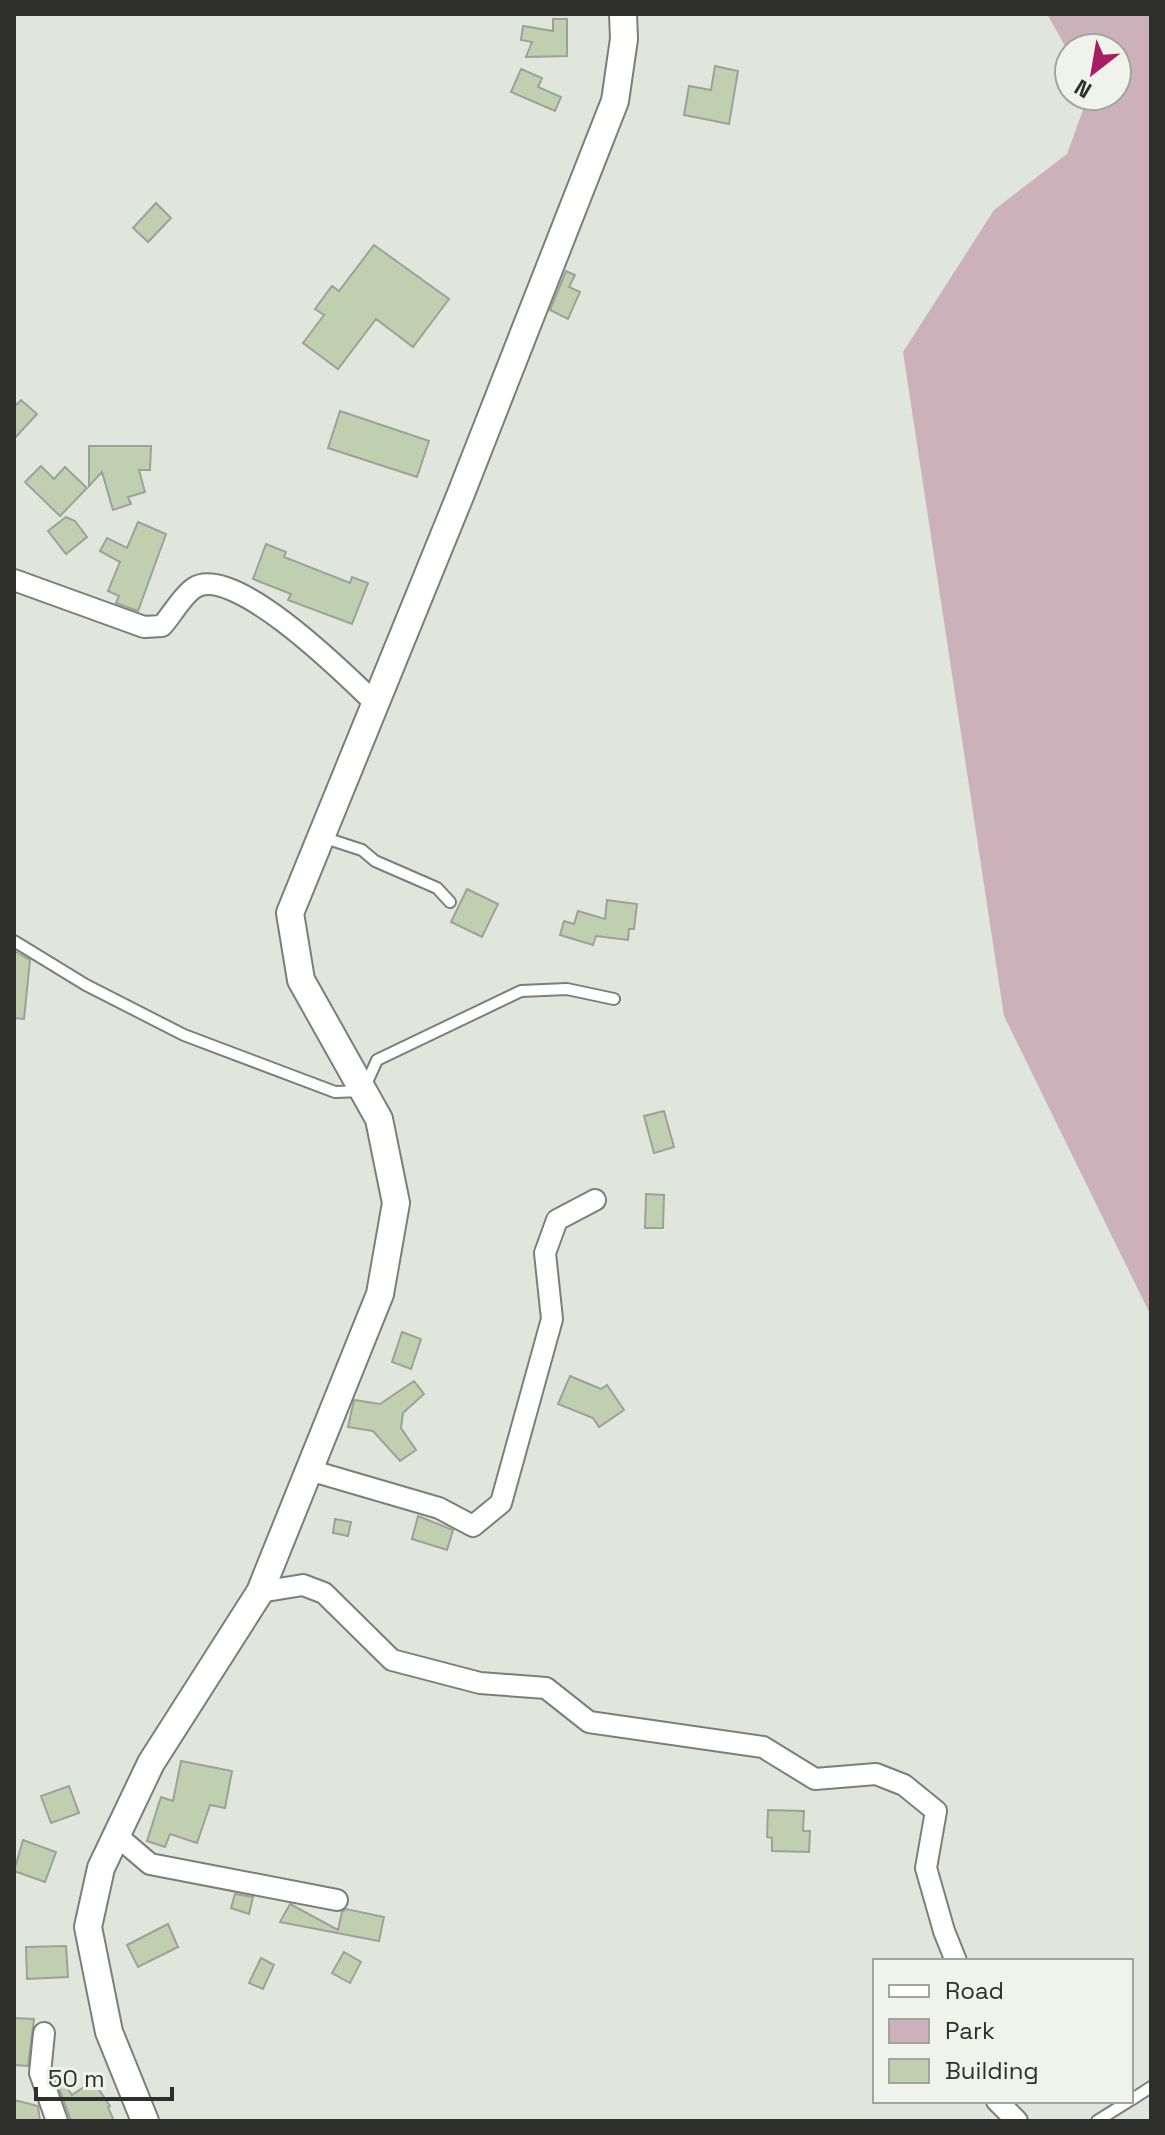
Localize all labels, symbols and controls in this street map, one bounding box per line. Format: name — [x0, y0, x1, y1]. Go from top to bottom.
north arrow — [1053, 32, 1133, 112]
text: N — [1069, 73, 1096, 105]
legend — [873, 1959, 1133, 2103]
text: Road — [945, 1975, 1004, 2006]
text: Park — [945, 2015, 995, 2046]
scale bar — [36, 2051, 172, 2101]
text: Building — [945, 2055, 1039, 2086]
text: 50 m — [48, 2063, 105, 2094]

